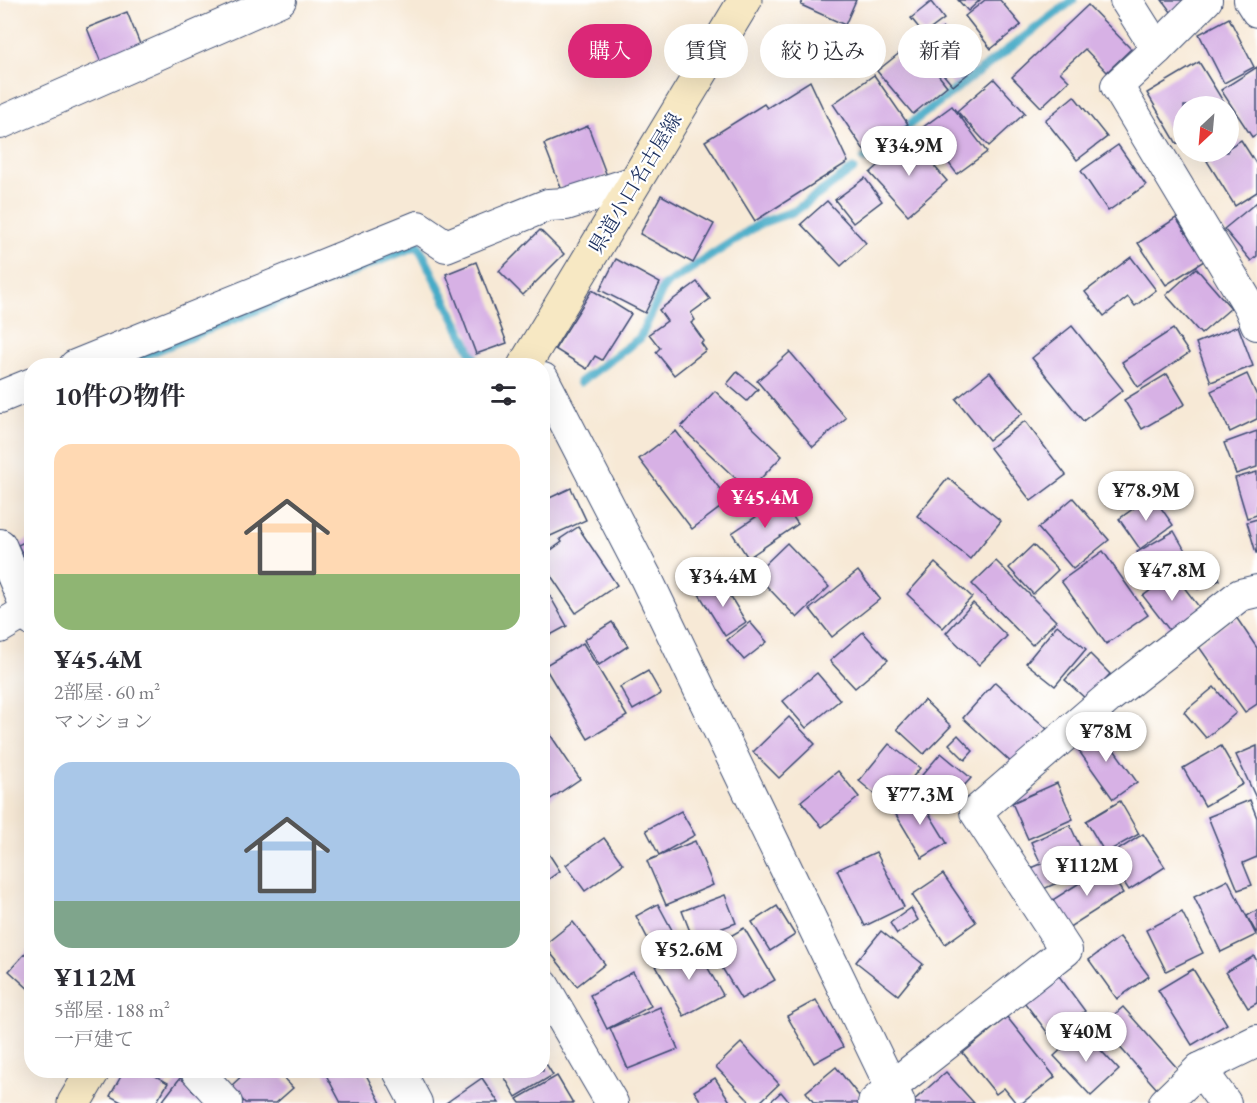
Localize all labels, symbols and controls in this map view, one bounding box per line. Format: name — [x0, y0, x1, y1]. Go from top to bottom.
chip: 購入 — [568, 24, 652, 78]
chip: 賃貸 — [664, 24, 748, 78]
chip: 絞り込み — [760, 24, 886, 78]
chip: 新着 — [898, 24, 982, 78]
north arrow — [1173, 96, 1239, 162]
map controls — [1173, 96, 1239, 162]
street label: 県道小口名古屋線 — [583, 108, 687, 258]
pin: ¥34.9M — [860, 126, 958, 177]
text: ¥34.9M — [875, 132, 943, 158]
icon: filters — [487, 378, 520, 411]
text: 10件の物件 — [54, 379, 186, 413]
pin: ¥78.9M — [1097, 471, 1195, 522]
text: ¥78.9M — [1112, 477, 1180, 503]
pin: ¥45.4M — [716, 478, 814, 529]
icon: home — [233, 483, 341, 591]
text: ¥45.4M — [731, 484, 799, 510]
pin: ¥47.8M — [1123, 551, 1221, 602]
pin: ¥34.4M — [674, 557, 772, 608]
text: ¥47.8M — [1138, 557, 1206, 583]
text: ¥34.4M — [689, 563, 757, 589]
text: ¥45.4M — [54, 642, 143, 676]
text: 2部屋 · 60 m² — [54, 679, 160, 705]
text: マンション — [54, 708, 153, 734]
pin: ¥78M — [1070, 712, 1142, 763]
text: ¥78M — [1080, 718, 1132, 744]
pin: ¥77.3M — [871, 775, 969, 826]
text: ¥77.3M — [886, 781, 954, 807]
icon: home — [233, 801, 341, 909]
pin: ¥112M — [1045, 846, 1129, 897]
text: ¥112M — [1055, 852, 1119, 878]
pin: ¥52.6M — [640, 930, 738, 981]
text: ¥52.6M — [655, 936, 723, 962]
text: ¥112M — [54, 960, 136, 994]
text: 5部屋 · 188 m² — [54, 997, 170, 1023]
pin: ¥40M — [1050, 1012, 1122, 1063]
text: ¥40M — [1060, 1018, 1112, 1044]
text: 一戸建て — [54, 1026, 134, 1052]

